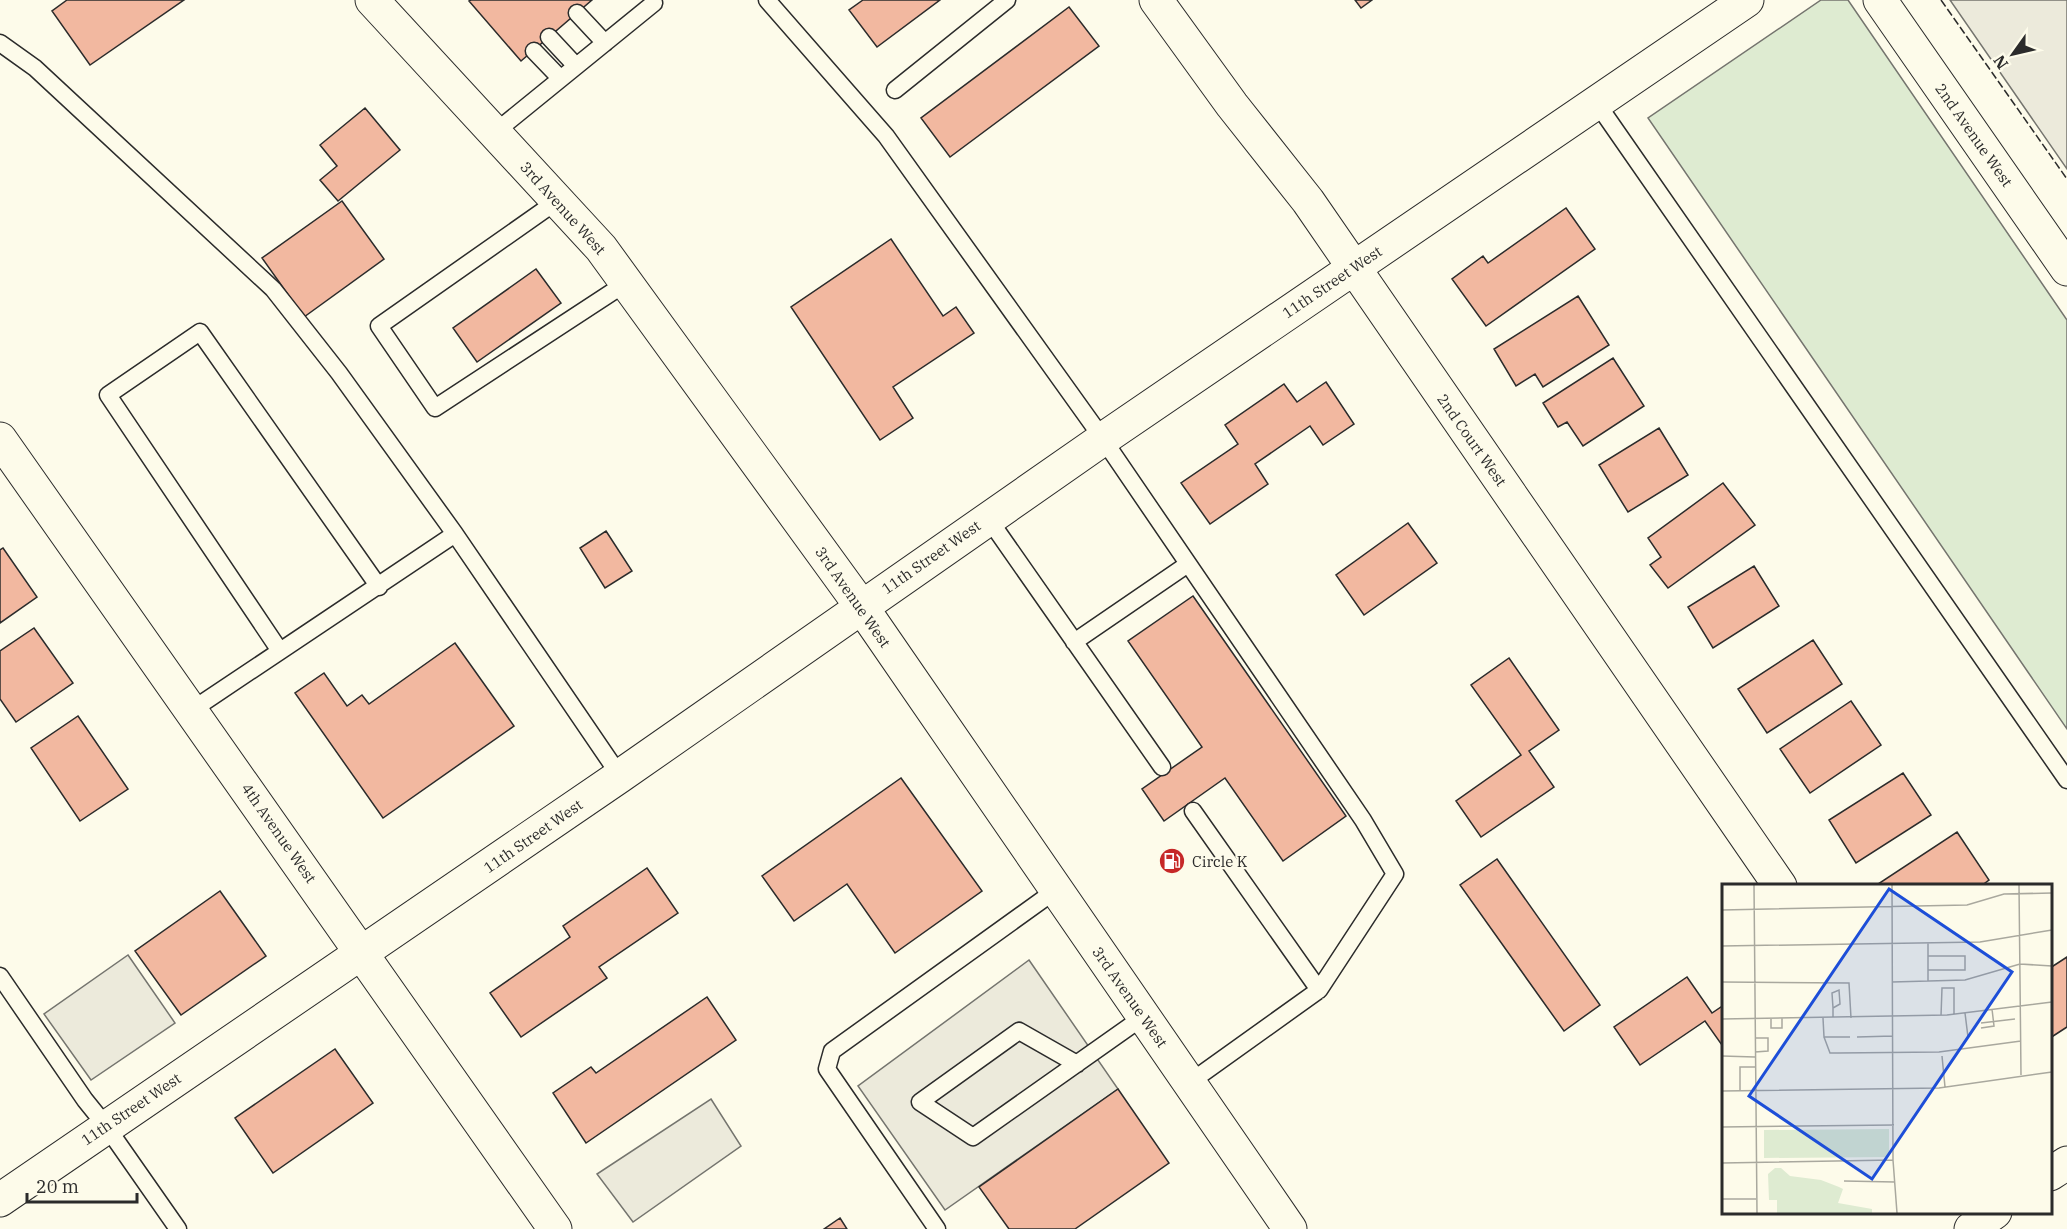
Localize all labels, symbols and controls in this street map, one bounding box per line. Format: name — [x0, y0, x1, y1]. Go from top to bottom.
north arrow — [1983, 24, 2043, 84]
text: N — [1989, 52, 2012, 73]
street label: 2nd Avenue West — [1931, 80, 2017, 190]
street label: 3rd Avenue West — [516, 157, 610, 259]
street label: 11th Street West — [1279, 242, 1385, 322]
street label: 2nd Court West — [1433, 390, 1511, 490]
street label: 11th Street West — [878, 516, 984, 598]
street label: 3rd Avenue West — [811, 543, 895, 651]
street label: 4th Avenue West — [237, 779, 321, 887]
street label: 11th Street West — [480, 795, 586, 877]
fuel station icon: Circle K — [1157, 846, 1187, 876]
place label: Circle K — [1192, 852, 1248, 871]
inset map — [1722, 884, 2052, 1214]
street label: 3rd Avenue West — [1088, 943, 1172, 1051]
street label: 11th Street West — [78, 1069, 184, 1149]
scale bar — [27, 1166, 136, 1204]
text: 20 m — [36, 1175, 79, 1198]

